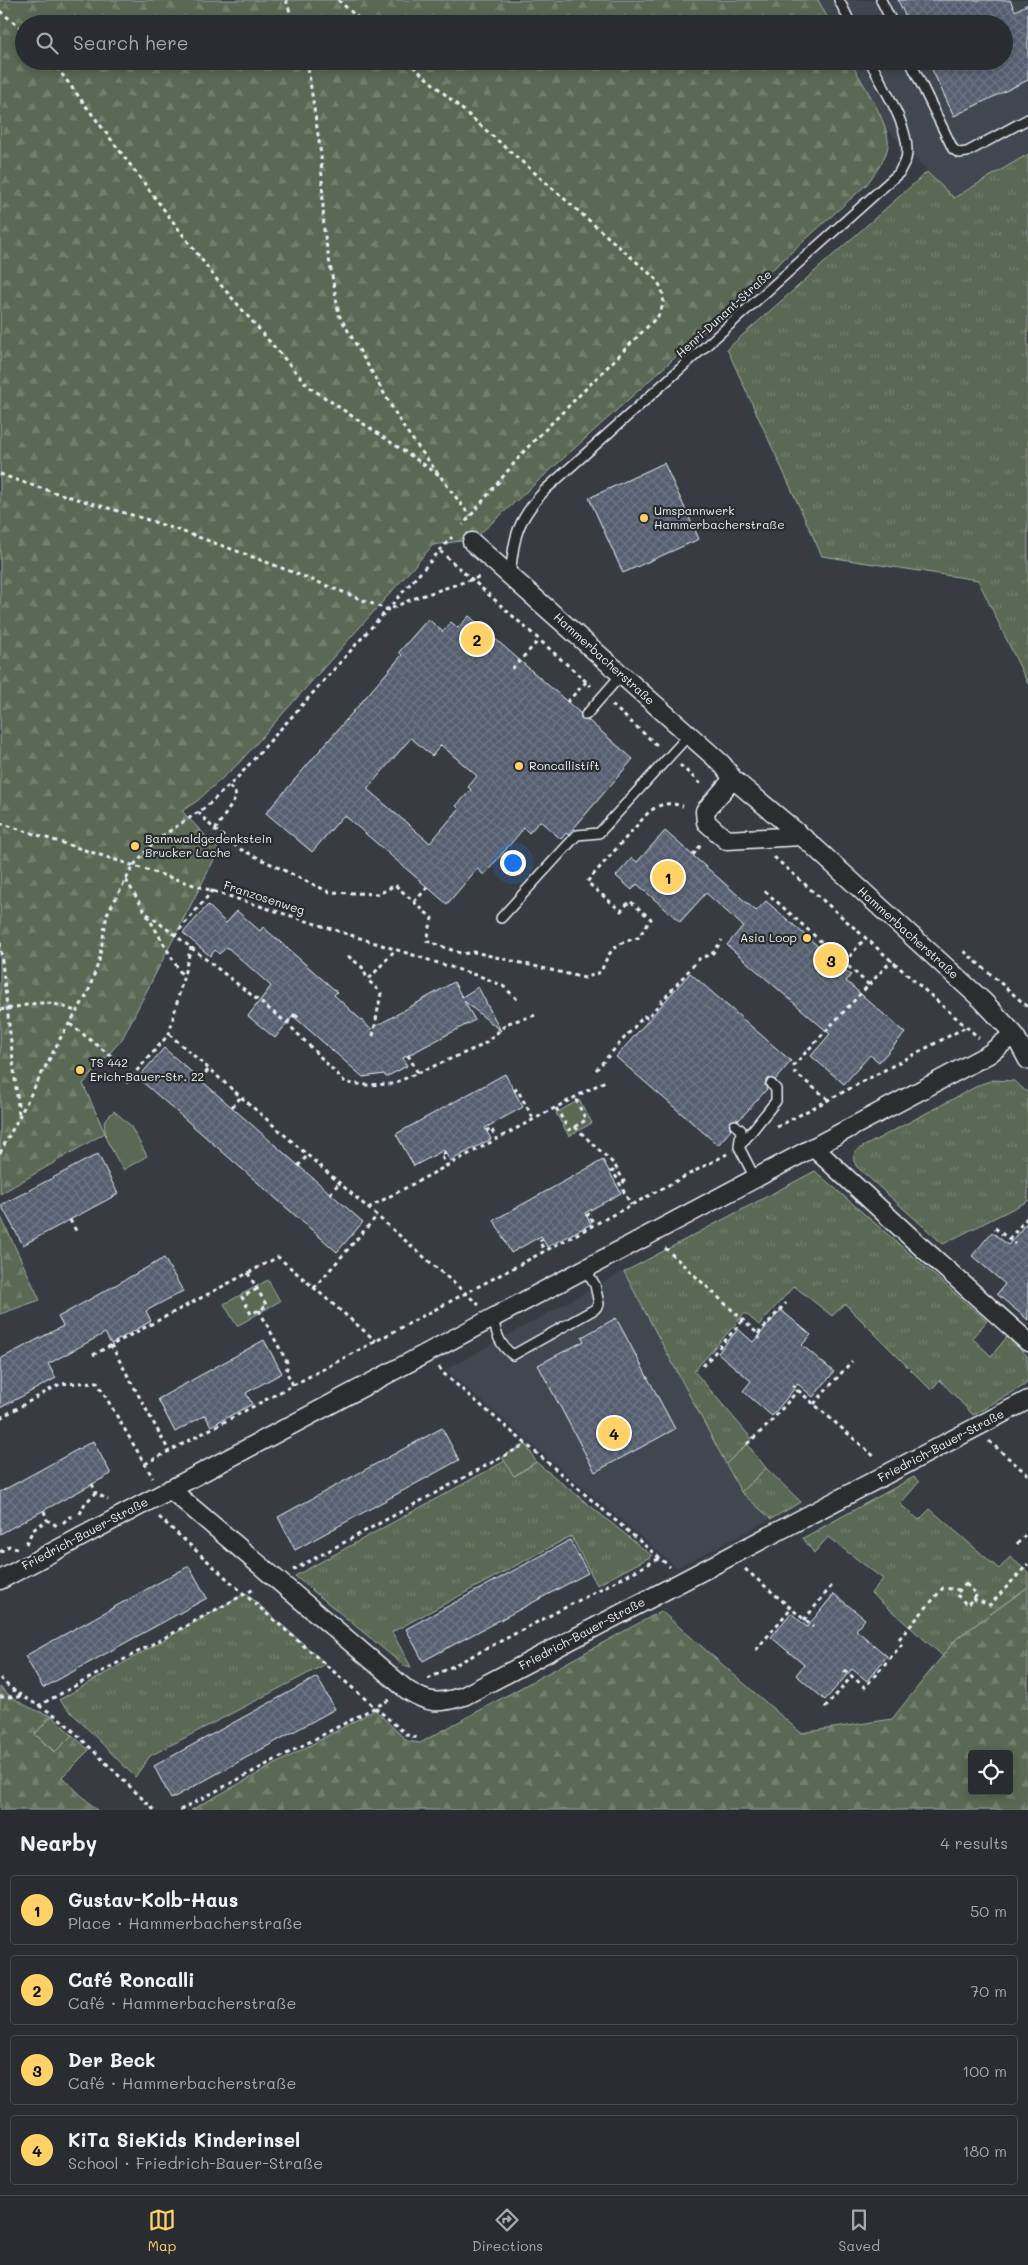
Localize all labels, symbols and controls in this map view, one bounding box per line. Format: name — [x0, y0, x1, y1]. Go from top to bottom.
search box — [15, 15, 1013, 70]
icon: search — [33, 29, 61, 57]
text: Search here — [73, 30, 189, 55]
street label: Henri-Dunant-Straße — [672, 266, 775, 361]
place label: Umspannwerk Hammerbacherstraße — [654, 502, 785, 532]
marker: Umspannwerk Hammerbacherstraße — [638, 512, 650, 524]
street label: Hammerbacherstraße — [551, 609, 659, 708]
pin: 2 — [461, 620, 493, 658]
place label: Roncallistift — [529, 757, 599, 773]
marker: Roncallistift — [513, 760, 525, 772]
place label: Bannwaldgedenkstein Brucker Lache — [145, 830, 272, 860]
marker: Bannwaldgedenkstein Brucker Lache — [129, 840, 141, 852]
your location — [500, 850, 526, 876]
pin: 1 — [652, 858, 684, 896]
street label: Franzosenweg — [222, 876, 307, 918]
street label: Hammerbacherstraße — [855, 883, 963, 982]
place label: Asia Loop — [740, 929, 797, 945]
marker: Asia Loop — [801, 932, 813, 944]
pin: 3 — [815, 941, 847, 979]
place label: TS 442 Erich-Bauer-Str. 22 — [90, 1054, 204, 1084]
marker: TS 442 Erich-Bauer-Str. 22 — [74, 1064, 86, 1076]
street label: Friedrich-Bauer-Straße — [875, 1405, 1006, 1485]
pin: 4 — [598, 1414, 630, 1452]
street label: Friedrich-Bauer-Straße — [19, 1493, 150, 1573]
street label: Friedrich-Bauer-Straße — [516, 1593, 647, 1673]
map controls — [968, 1750, 1013, 1795]
button: locate — [968, 1750, 1013, 1795]
text: Nearby — [20, 1829, 97, 1856]
text: 4 results — [940, 1832, 1008, 1853]
text: Gustav-Kolb-Haus — [68, 1887, 238, 1912]
text: 1 — [33, 1900, 41, 1921]
text: 50 m — [970, 1900, 1007, 1921]
text: Place · Hammerbacherstraße — [68, 1912, 303, 1933]
text: Café Roncalli — [68, 1967, 195, 1992]
text: 2 — [33, 1980, 41, 2001]
text: 70 m — [970, 1980, 1007, 2001]
text: Café · Hammerbacherstraße — [68, 1992, 296, 2013]
text: Der Beck — [68, 2047, 155, 2072]
text: 3 — [32, 2060, 42, 2081]
text: 100 m — [962, 2060, 1007, 2081]
text: Café · Hammerbacherstraße — [68, 2072, 296, 2093]
text: KiTa SieKids Kinderinsel — [68, 2127, 300, 2152]
text: 4 — [32, 2140, 42, 2161]
text: 180 m — [962, 2140, 1007, 2161]
text: School · Friedrich-Bauer-Straße — [68, 2152, 323, 2173]
tab: Map — [148, 2206, 176, 2255]
tab: Directions — [472, 2206, 543, 2255]
tab: Saved — [839, 2206, 880, 2255]

